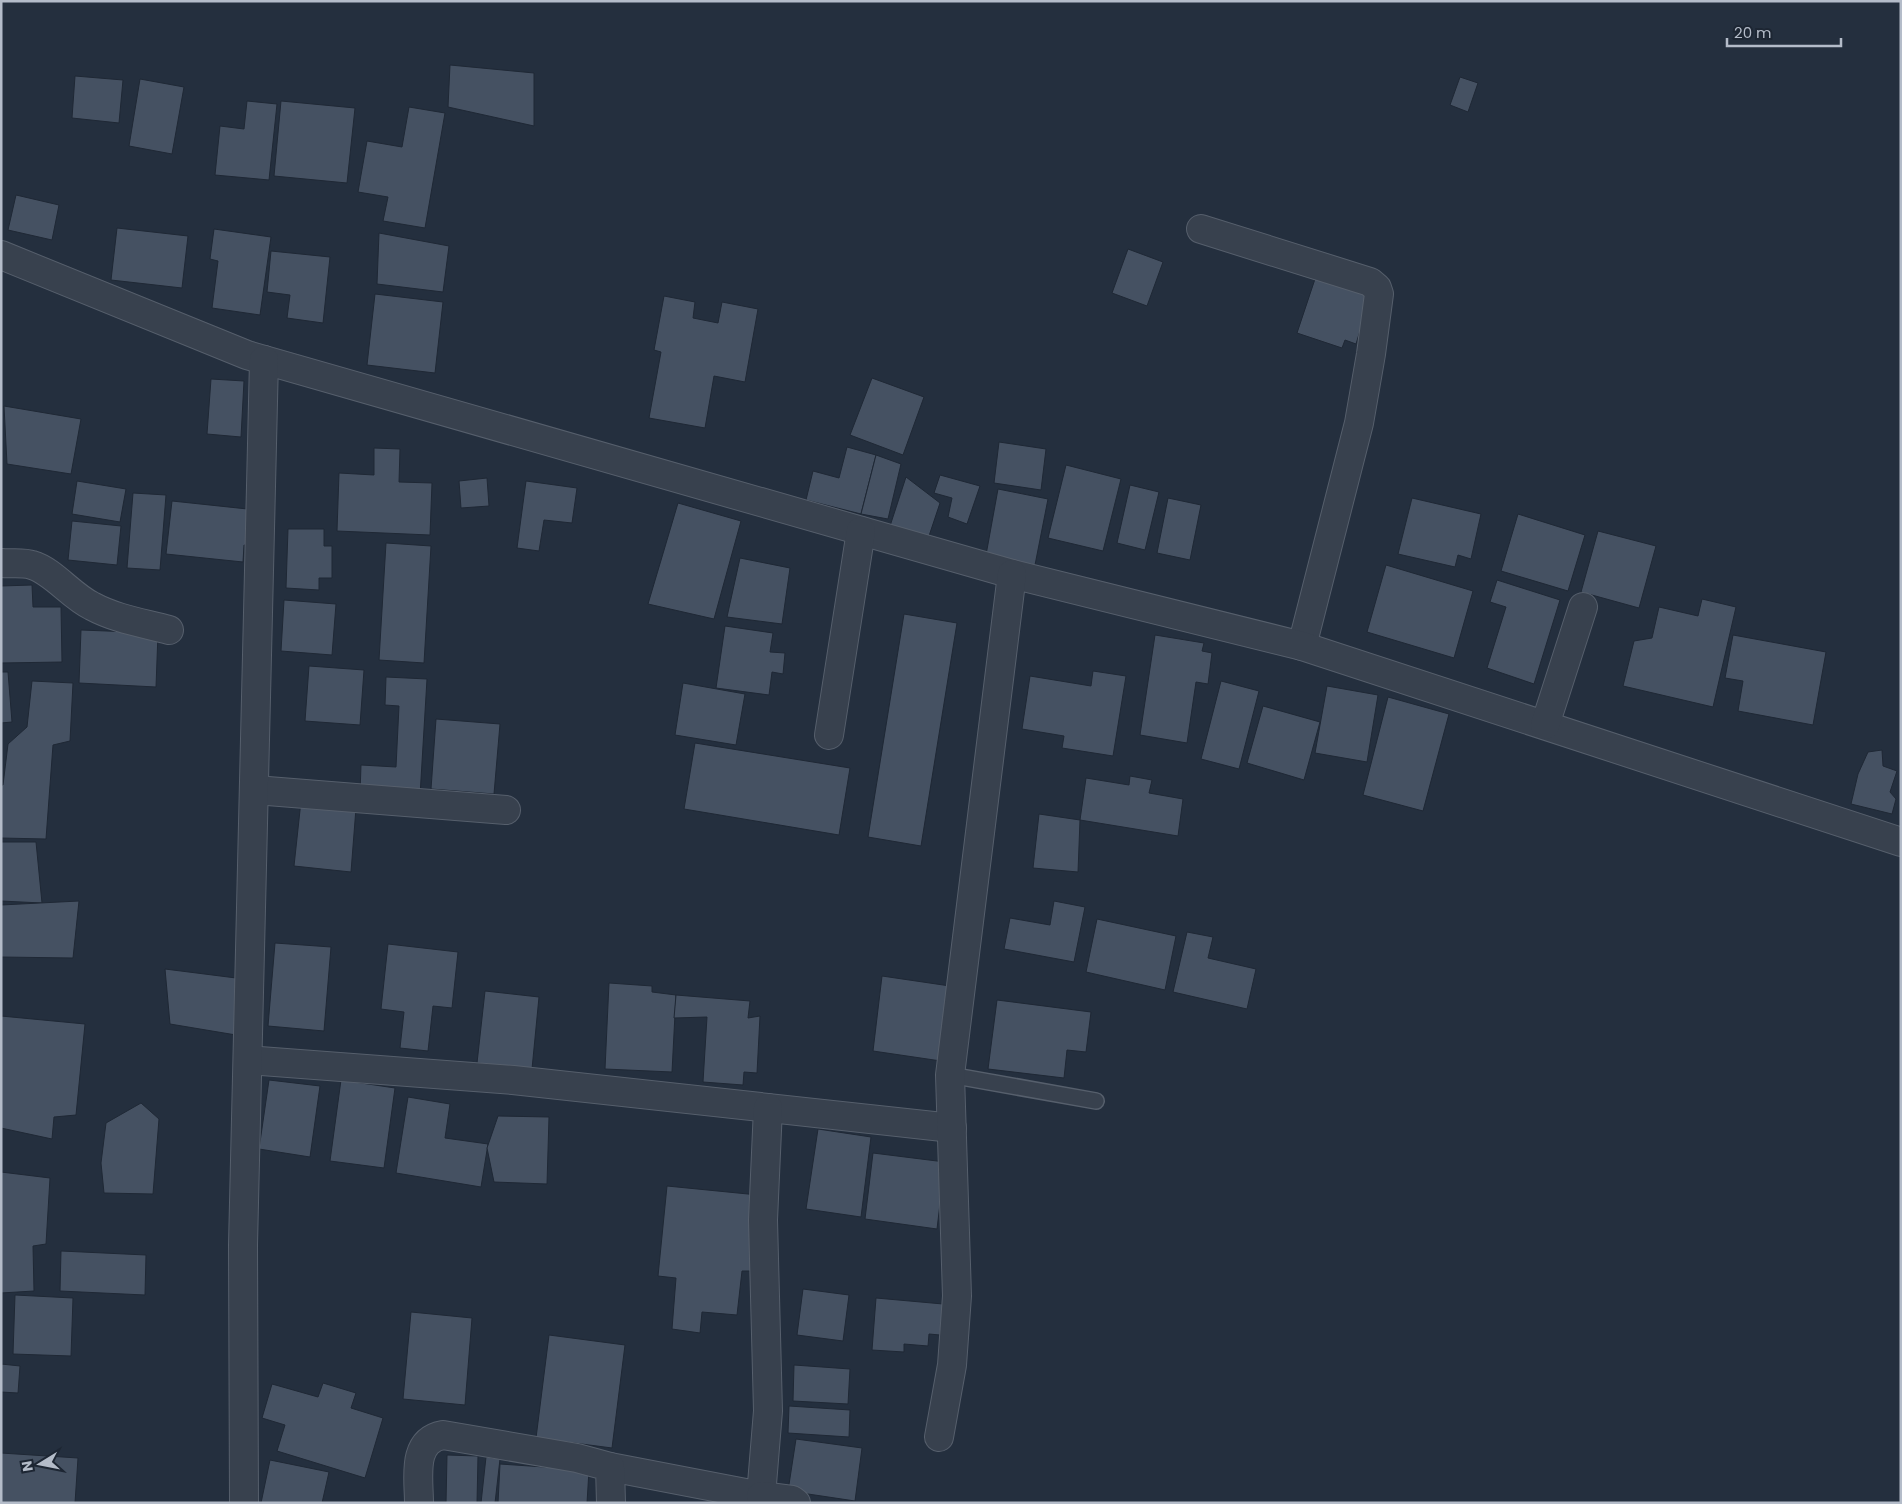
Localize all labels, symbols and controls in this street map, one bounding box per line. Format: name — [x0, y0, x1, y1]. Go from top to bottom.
scale bar — [1727, 15, 1841, 47]
text: 20 m — [1734, 22, 1772, 43]
north arrow — [15, 1439, 65, 1489]
text: N — [16, 1459, 38, 1473]

